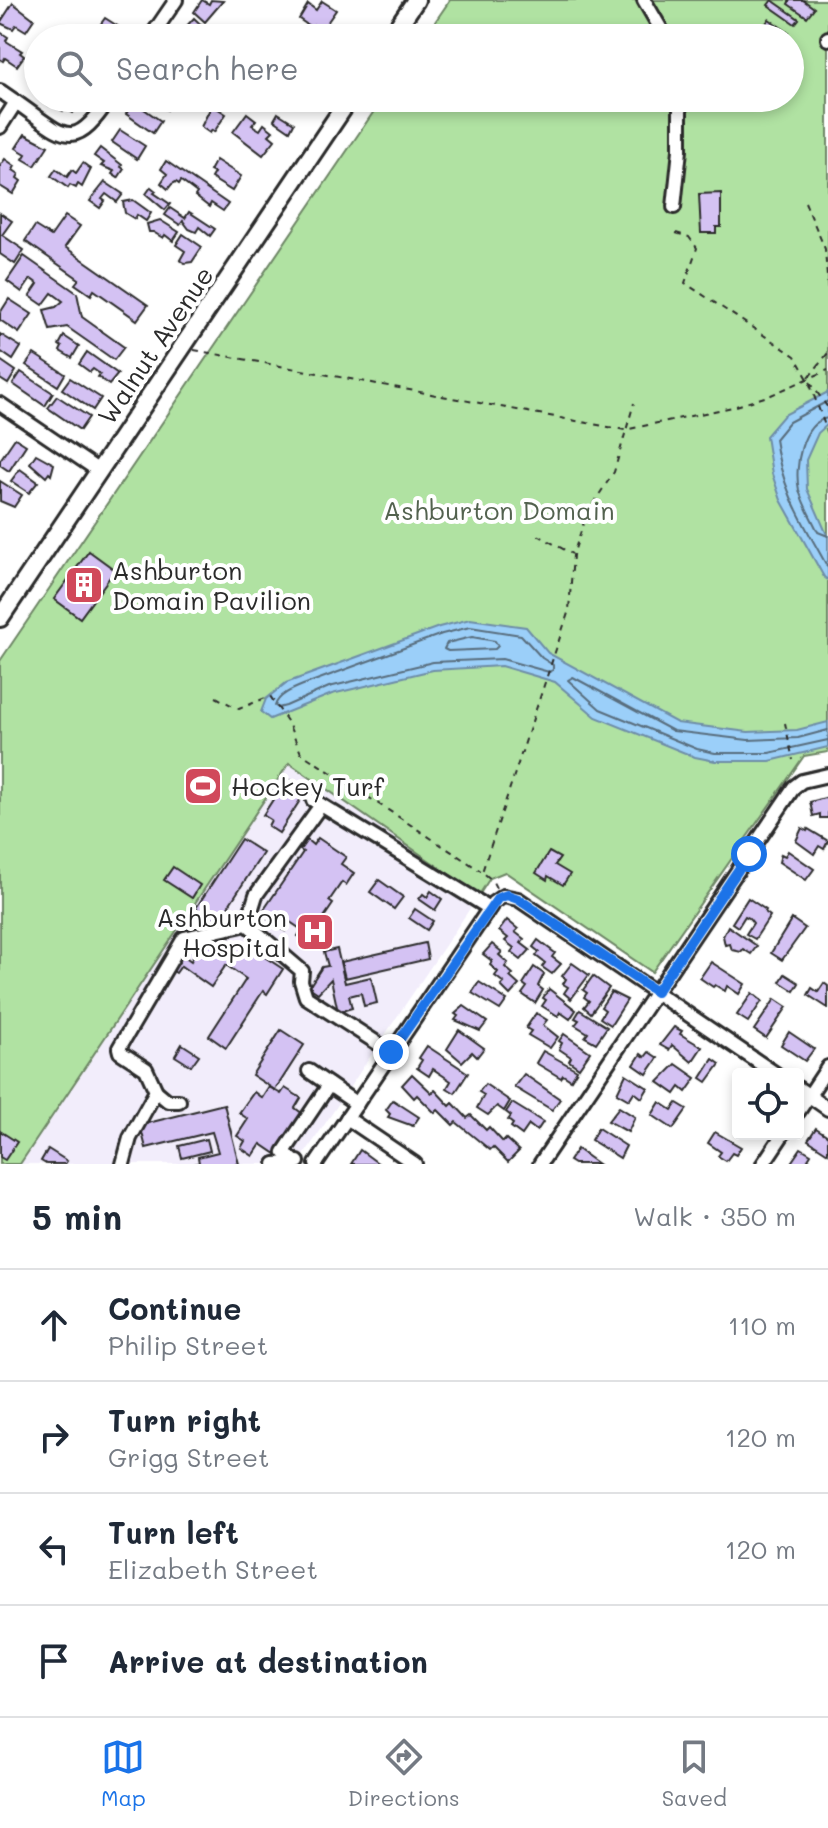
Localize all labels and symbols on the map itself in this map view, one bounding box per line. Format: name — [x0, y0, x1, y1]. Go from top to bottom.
street label: Walnut Avenue — [89, 259, 221, 431]
park label: Ashburton Domain — [383, 493, 615, 527]
place label: Ashburton Domain Pavilion — [112, 553, 311, 617]
building icon: Ashburton Domain Pavilion — [63, 564, 105, 606]
sports icon: Hockey Turf — [182, 765, 224, 807]
place label: Hockey Turf — [231, 769, 385, 803]
route start — [731, 836, 767, 872]
place label: Ashburton Hospital — [157, 900, 287, 964]
hospital icon: Ashburton Hospital — [294, 911, 336, 953]
route end — [373, 1034, 409, 1070]

